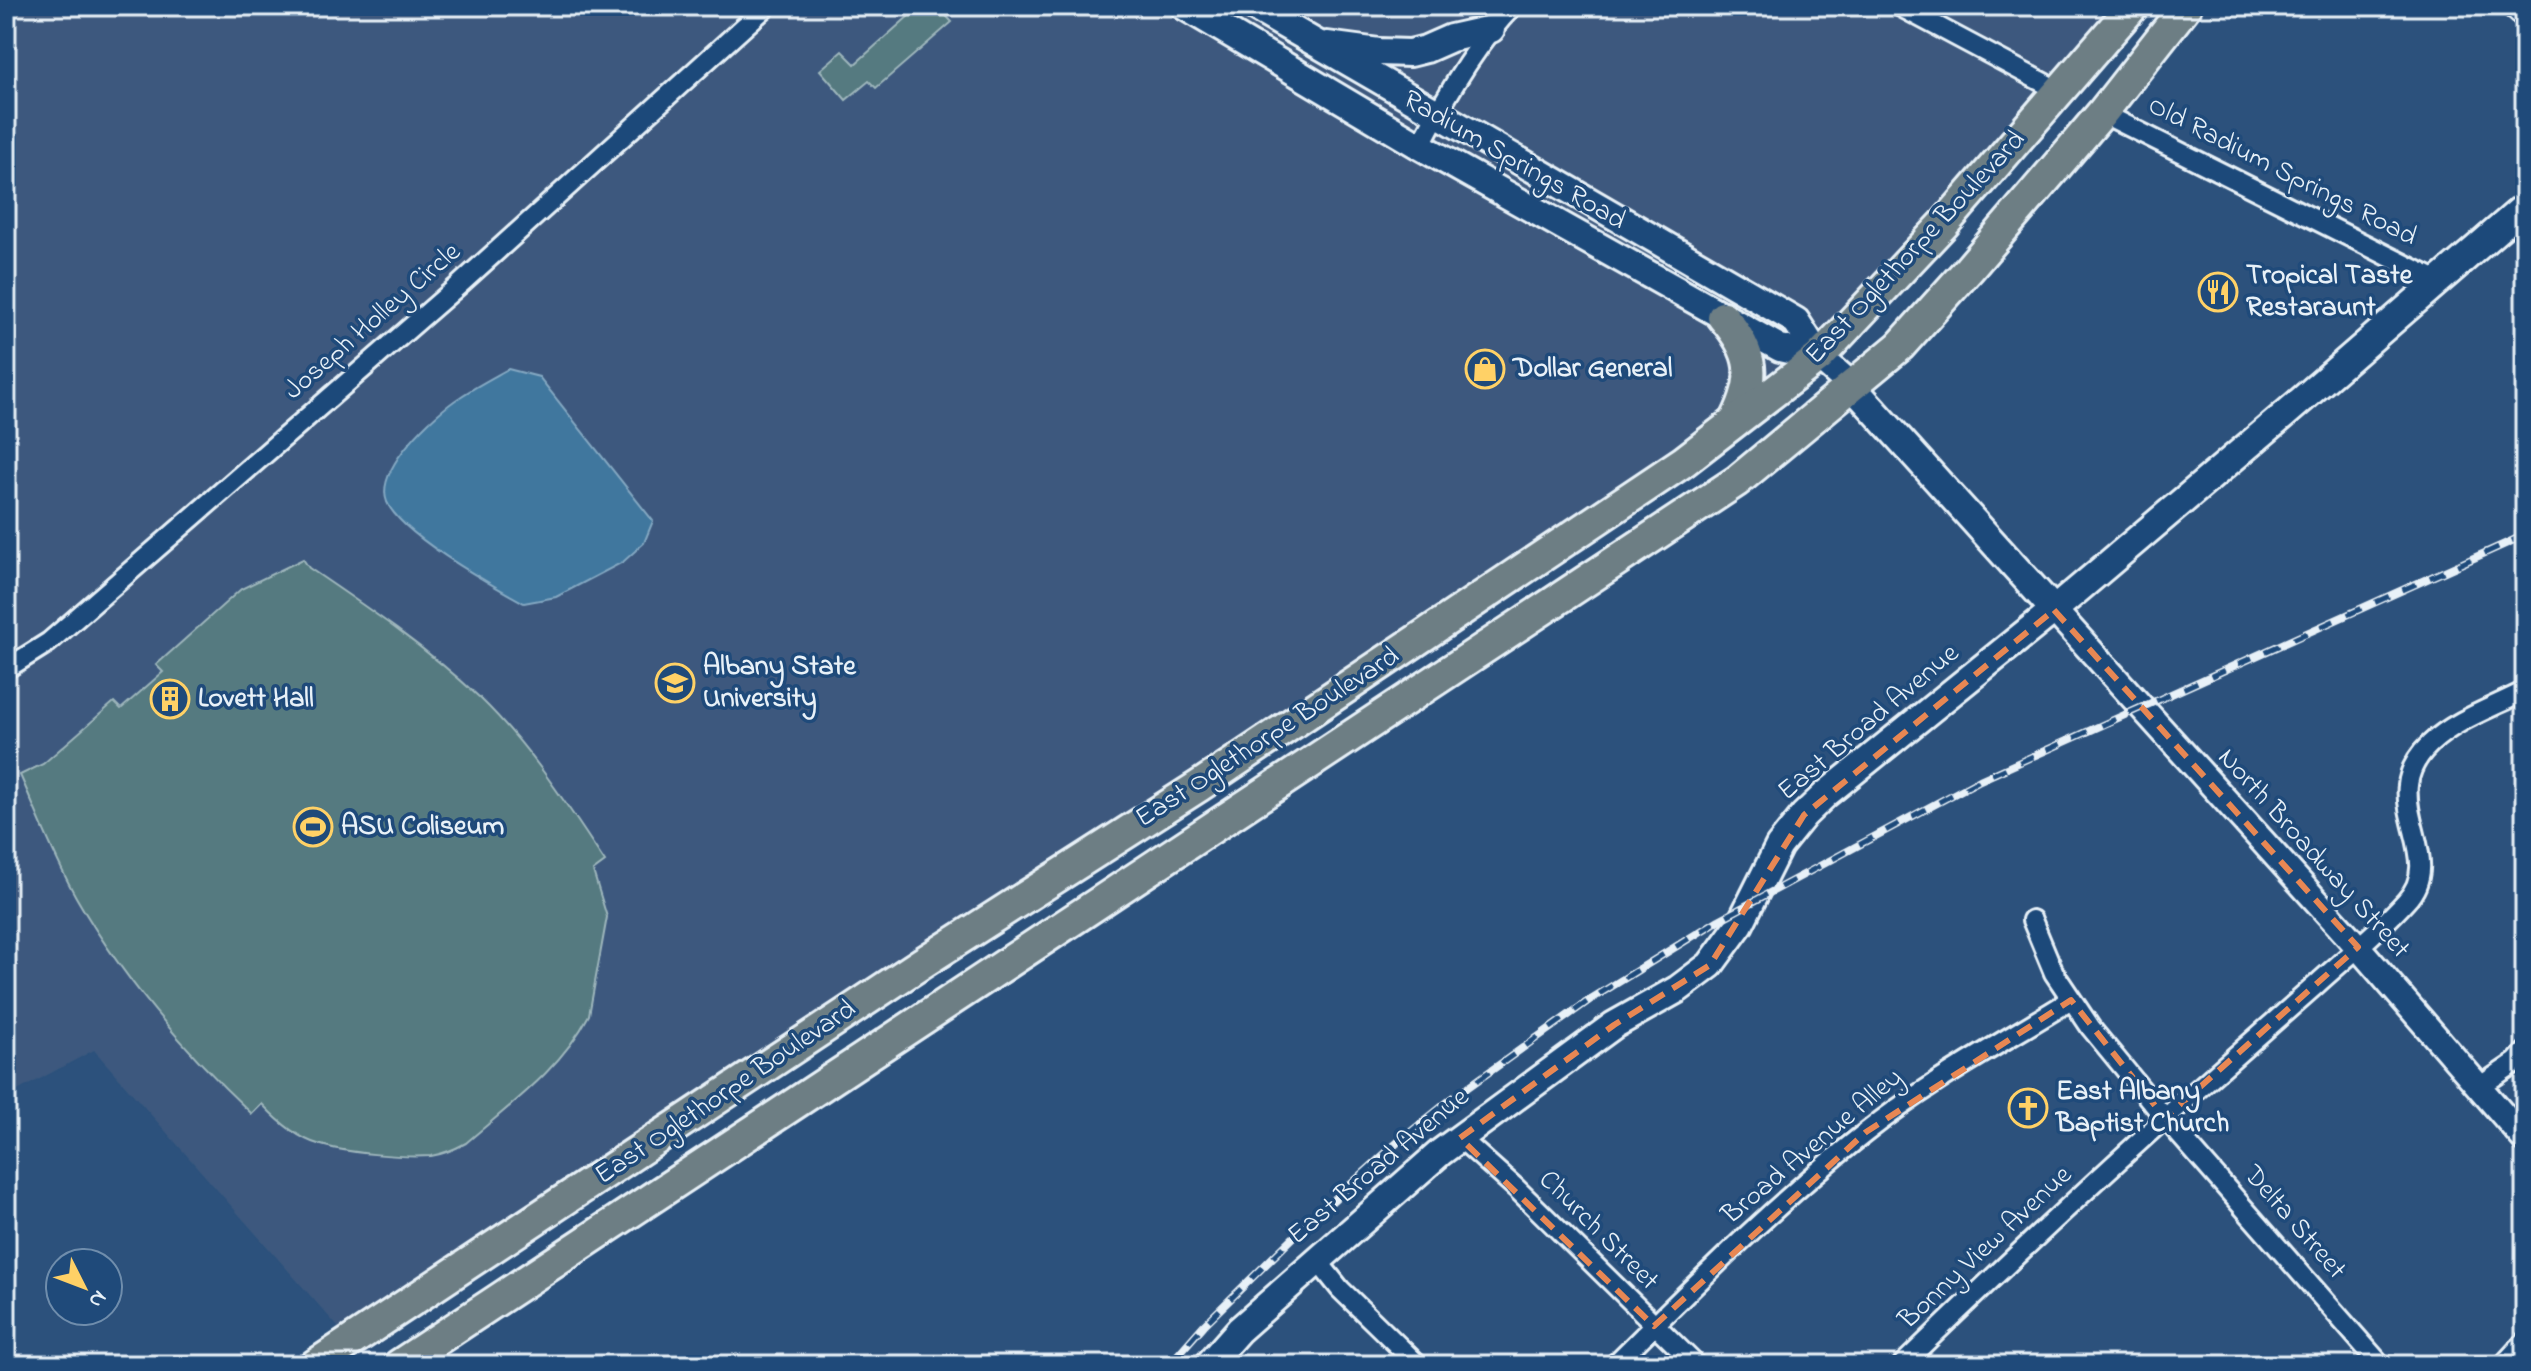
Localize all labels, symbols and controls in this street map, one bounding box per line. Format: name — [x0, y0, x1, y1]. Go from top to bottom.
street label: Radium Springs Road — [1395, 80, 1633, 242]
street label: Old Radium Springs Road — [2140, 86, 2424, 258]
street label: East Oglethorpe Boulevard — [1796, 121, 2036, 374]
street label: Joseph Holley Circle — [275, 233, 471, 411]
place label: Tropical Taste Restaraunt — [2246, 256, 2414, 329]
restaurant icon: Tropical Taste Restaraunt — [2197, 271, 2239, 313]
shop icon: Dollar General — [1464, 348, 1506, 390]
place label: Dollar General — [1511, 349, 1673, 390]
street label: East Broad Avenue — [1769, 634, 1969, 811]
street label: East Oglethorpe Boulevard — [1128, 637, 1408, 839]
place label: Albany State University — [703, 647, 857, 720]
school or university icon: Albany State University — [654, 662, 696, 704]
building icon: Lovett Hall — [149, 678, 191, 720]
place label: Lovett Hall — [198, 679, 314, 720]
street label: North Broadway Street — [2207, 739, 2419, 969]
sports icon: ASU Coliseum — [292, 806, 334, 848]
place label: ASU Coliseum — [341, 807, 504, 848]
street label: East Oglethorpe Boulevard — [587, 990, 865, 1196]
street label: Broad Avenue Alley — [1713, 1059, 1913, 1236]
place label: East Albany Baptist Church — [2054, 1072, 2229, 1145]
street label: East Broad Avenue — [1279, 1078, 1479, 1255]
church icon: East Albany Baptist Church — [2007, 1087, 2049, 1129]
street label: Bonny View Avenue — [1889, 1156, 2083, 1340]
street label: Delta Street — [2232, 1156, 2355, 1289]
street label: Church Street — [1528, 1161, 1668, 1301]
north arrow — [44, 1247, 124, 1327]
text: N — [80, 1282, 113, 1315]

